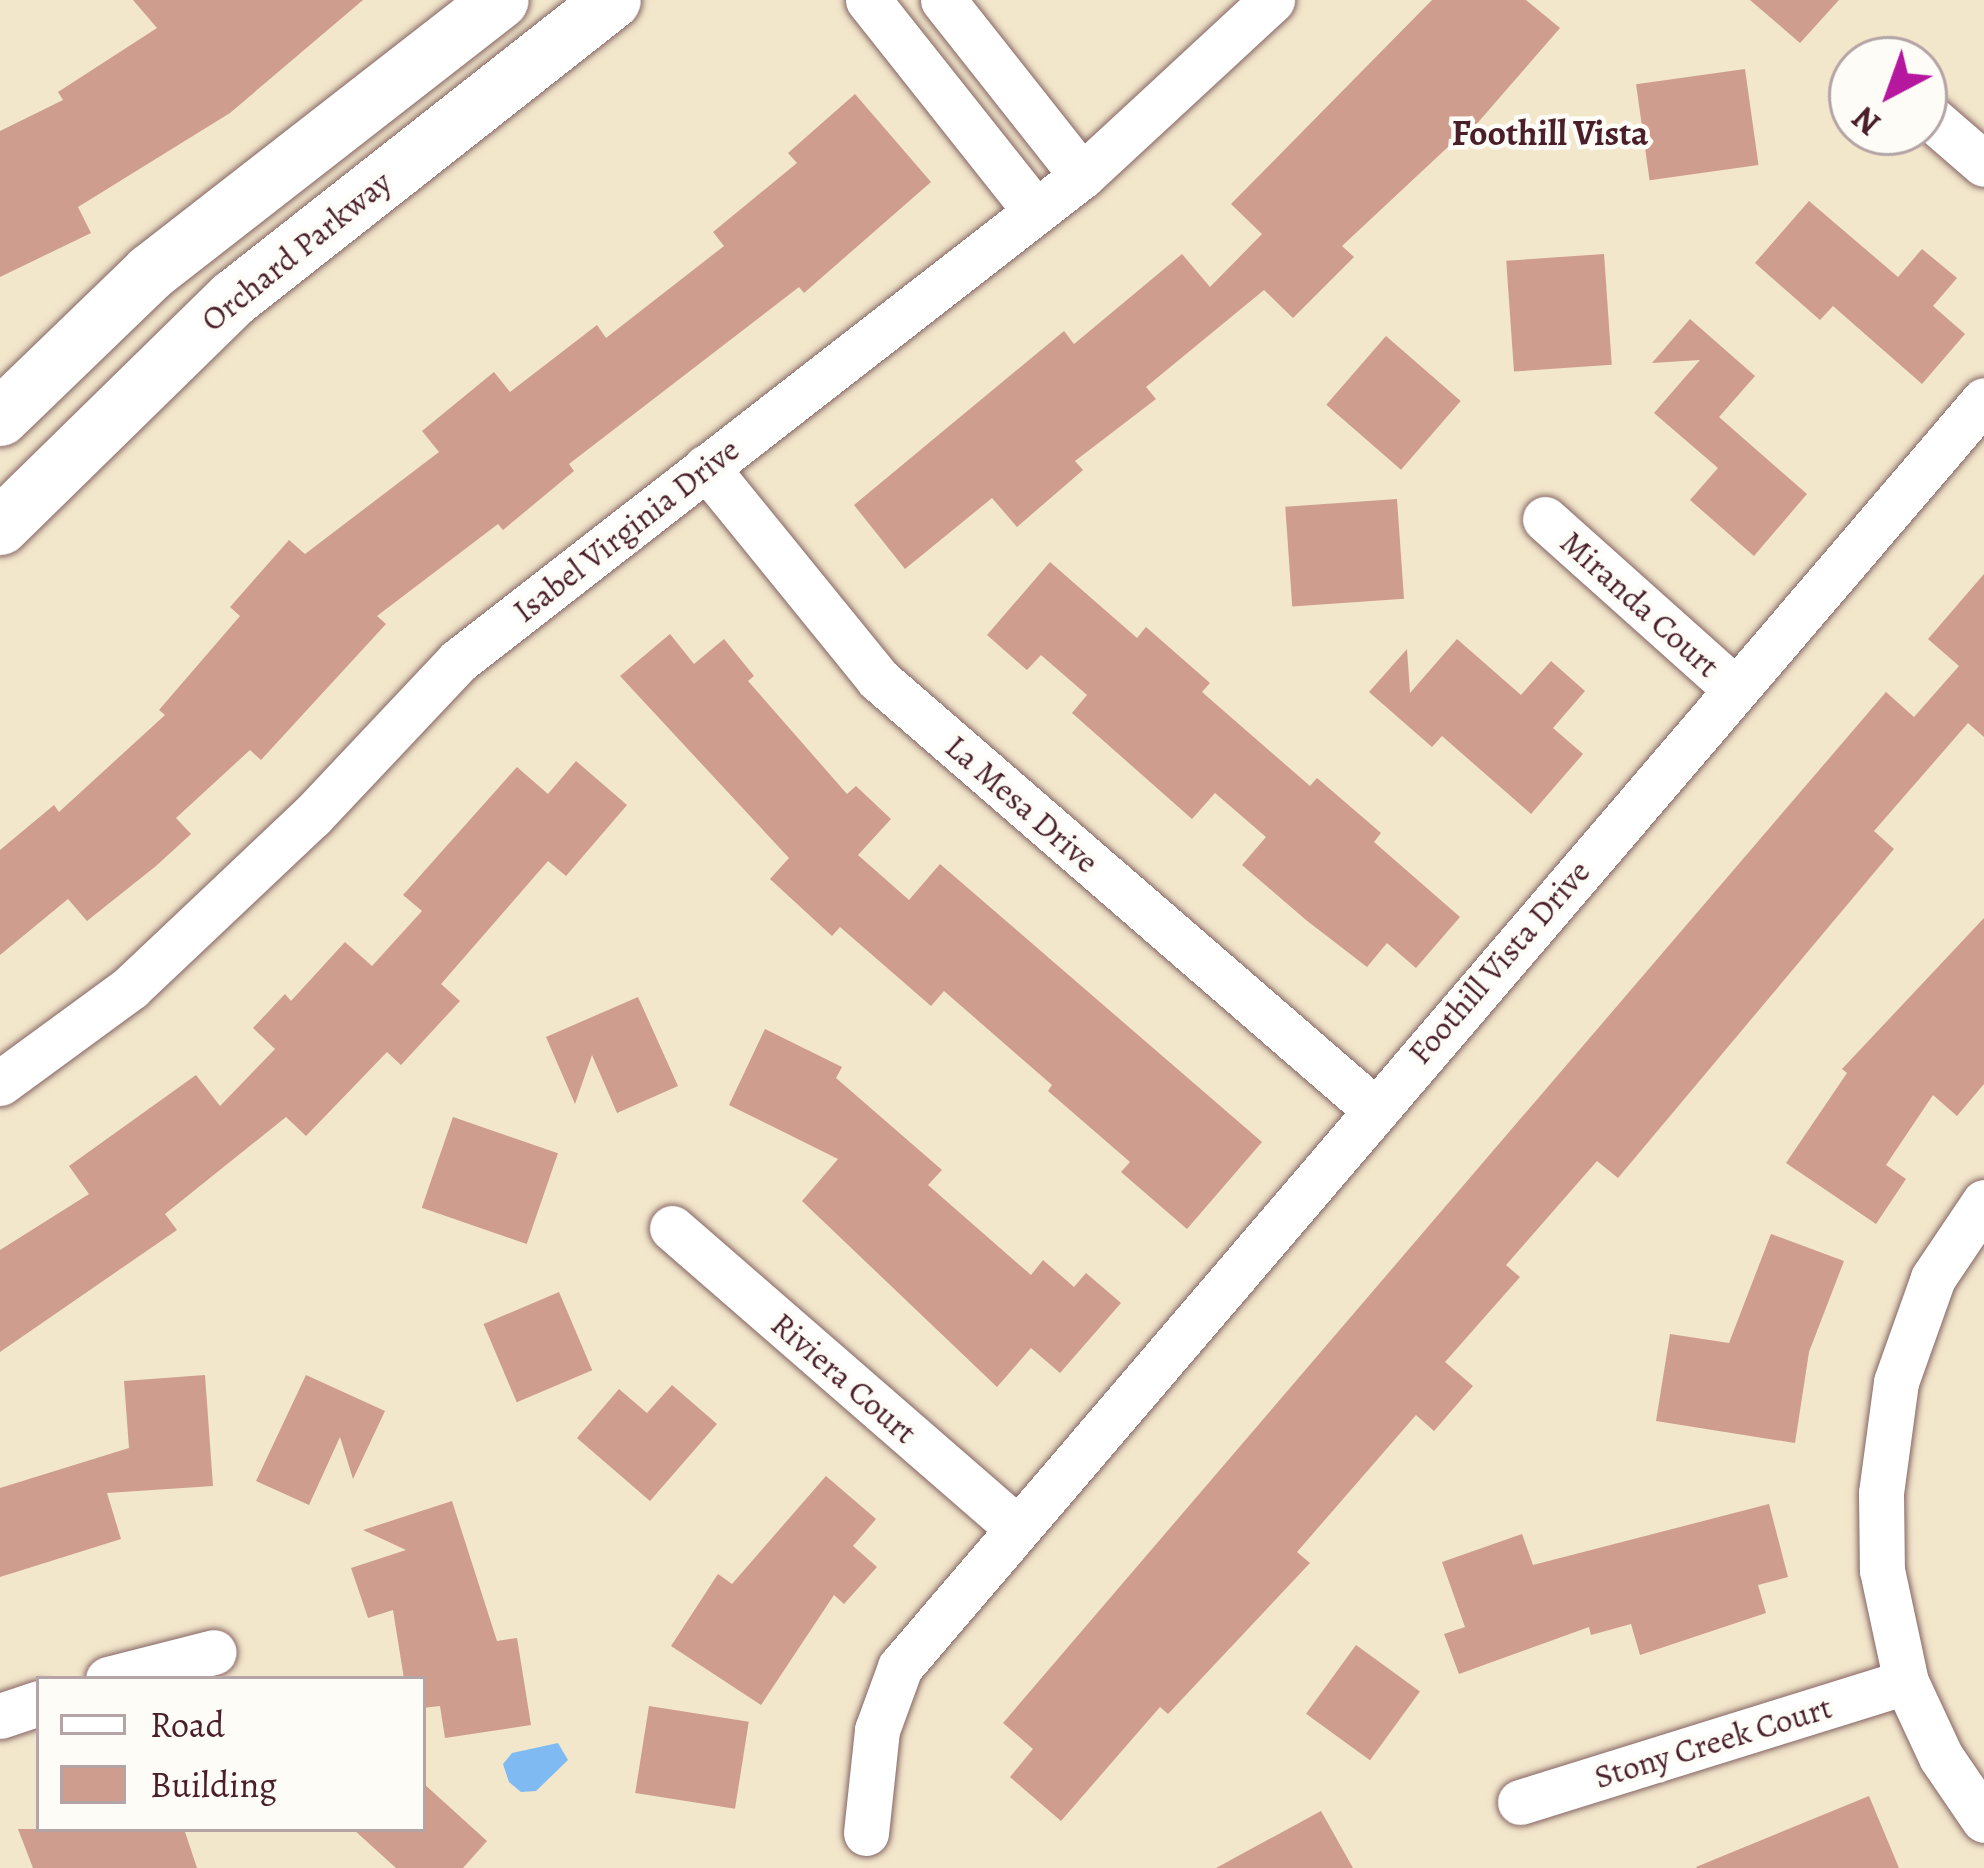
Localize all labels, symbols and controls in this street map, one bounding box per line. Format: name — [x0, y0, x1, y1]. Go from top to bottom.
north arrow — [1828, 36, 1948, 156]
text: N — [1842, 96, 1890, 146]
district label: Foothill Vista — [1451, 111, 1649, 155]
street label: Orchard Parkway — [193, 162, 399, 340]
street label: Isabel Virginia Drive — [505, 429, 747, 631]
street label: Miranda Court — [1552, 522, 1728, 686]
street label: La Mesa Drive — [937, 727, 1107, 881]
street label: Foothill Vista Drive — [1400, 852, 1598, 1072]
street label: Riviera Court — [763, 1304, 925, 1452]
legend — [36, 1676, 426, 1832]
street label: Stony Creek Court — [1590, 1687, 1836, 1797]
text: Road — [150, 1700, 225, 1749]
text: Building — [150, 1760, 277, 1809]

